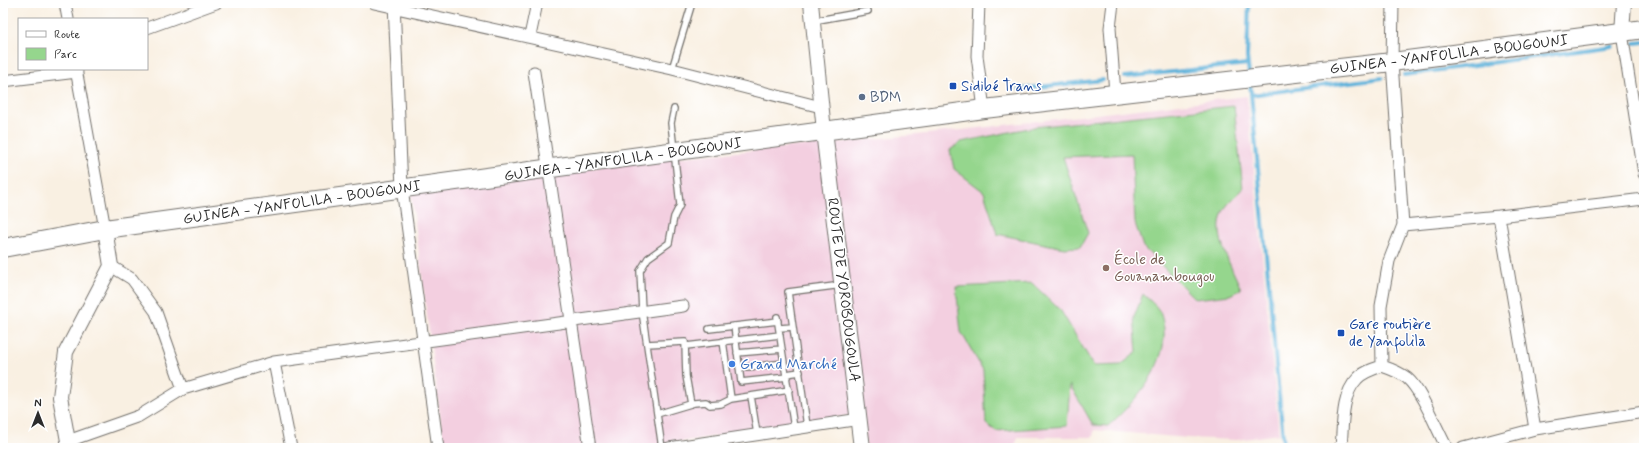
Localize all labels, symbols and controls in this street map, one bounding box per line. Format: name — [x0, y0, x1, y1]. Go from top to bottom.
legend — [18, 18, 148, 70]
text: Route — [54, 27, 80, 43]
street label: GUINEA - YANFOLILA - BOUGOUNI — [1329, 30, 1570, 80]
text: Parc — [54, 47, 77, 63]
place label: Sidibé Trans — [961, 77, 1042, 97]
marker: Sidibé Trans — [948, 81, 958, 91]
place label: BDM — [870, 88, 902, 108]
marker: BDM — [857, 92, 867, 102]
street label: GUINEA - YANFOLILA - BOUGOUNI — [503, 133, 744, 187]
street label: GUINEA - YANFOLILA - BOUGOUNI — [182, 176, 423, 230]
street label: ROUTE DE YOROBOUGOULA — [822, 197, 864, 383]
place label: École de Gouanambougou — [1114, 249, 1215, 287]
marker: École de Gouanambougou — [1101, 263, 1111, 273]
place label: Gare routière de Yanfolila — [1349, 315, 1431, 354]
marker: Gare routière de Yanfolila — [1336, 328, 1346, 338]
place label: Grand Marché — [740, 355, 837, 375]
marker: Grand Marché — [727, 359, 737, 369]
north arrow — [18, 393, 58, 433]
text: N — [34, 397, 42, 411]

